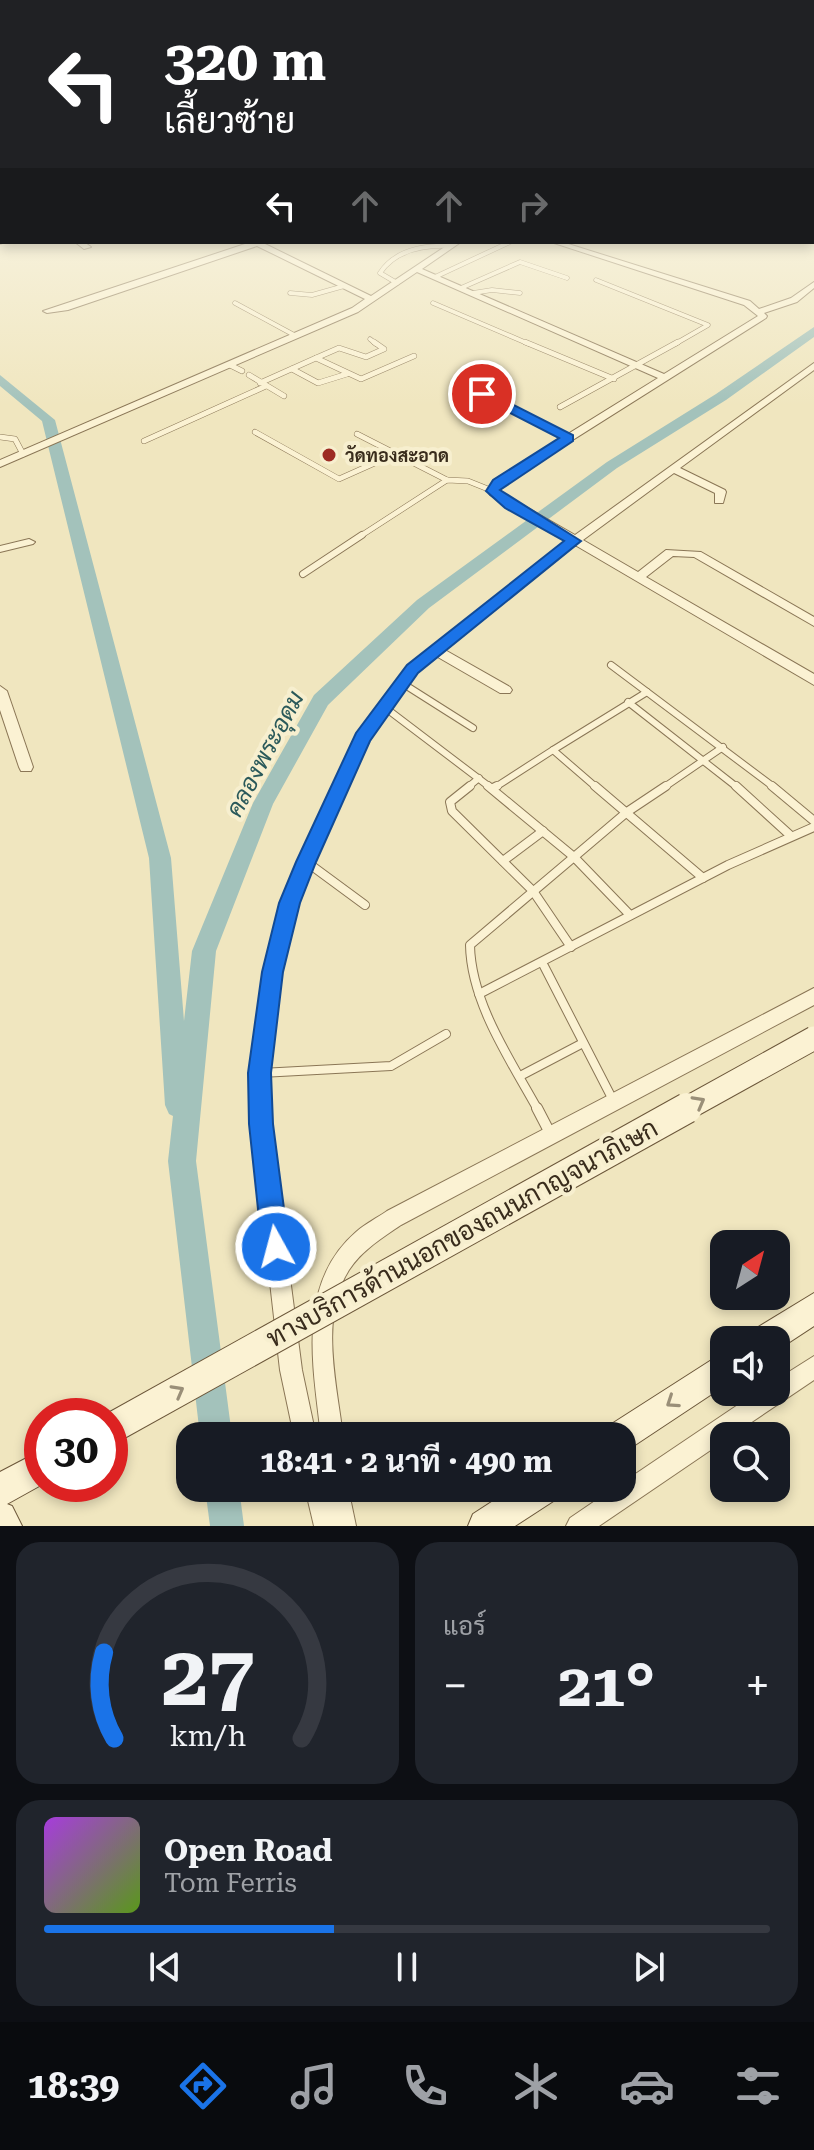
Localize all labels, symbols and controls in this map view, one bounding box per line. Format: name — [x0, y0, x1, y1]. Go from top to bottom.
text: 320 m — [164, 28, 326, 94]
icon: left — [32, 32, 136, 136]
text: เลี้ยวซ้าย — [164, 100, 295, 142]
icon: left — [259, 184, 303, 228]
icon: ahead — [343, 184, 387, 228]
icon: ahead — [427, 184, 471, 228]
icon: right — [511, 184, 555, 228]
pin — [448, 360, 516, 428]
icon: arrive — [460, 372, 504, 416]
place label: วัดทองสะอาด — [345, 445, 449, 466]
marker: วัดทองสะอาด — [320, 446, 338, 464]
water label: คลองพระอุดม — [220, 686, 312, 822]
one-way arrow — [691, 1096, 706, 1111]
street label: ทางบริการด้านนอกของถนนกาญจนาภิเษก — [261, 1112, 663, 1354]
position arrow — [234, 1205, 318, 1289]
north arrow — [710, 1230, 790, 1310]
map controls — [710, 1230, 790, 1502]
button: sound — [710, 1326, 790, 1406]
one-way arrow — [169, 1385, 184, 1401]
one-way arrow — [667, 1392, 681, 1407]
speed limit sign: 30 — [24, 1398, 128, 1502]
button: search — [710, 1422, 790, 1502]
text: 18:41 · 2 นาที · 490 m — [260, 1444, 552, 1479]
text: แอร์ — [443, 1611, 486, 1641]
text: 27 — [161, 1628, 254, 1725]
text: 21° — [558, 1650, 655, 1721]
text: − — [443, 1660, 468, 1712]
text: + — [745, 1660, 770, 1712]
text: km/h — [169, 1719, 246, 1753]
text: Open Road — [164, 1833, 332, 1868]
text: Tom Ferris — [164, 1868, 297, 1898]
icon: previous — [143, 1945, 187, 1989]
icon: pause — [385, 1945, 429, 1989]
icon: next — [627, 1945, 671, 1989]
icon: directions — [175, 2058, 231, 2114]
icon: music — [286, 2058, 342, 2114]
icon: phone — [397, 2058, 453, 2114]
icon: climate — [508, 2058, 564, 2114]
icon: car — [619, 2058, 675, 2114]
icon: filters — [730, 2058, 786, 2114]
text: 18:39 — [28, 2065, 119, 2107]

